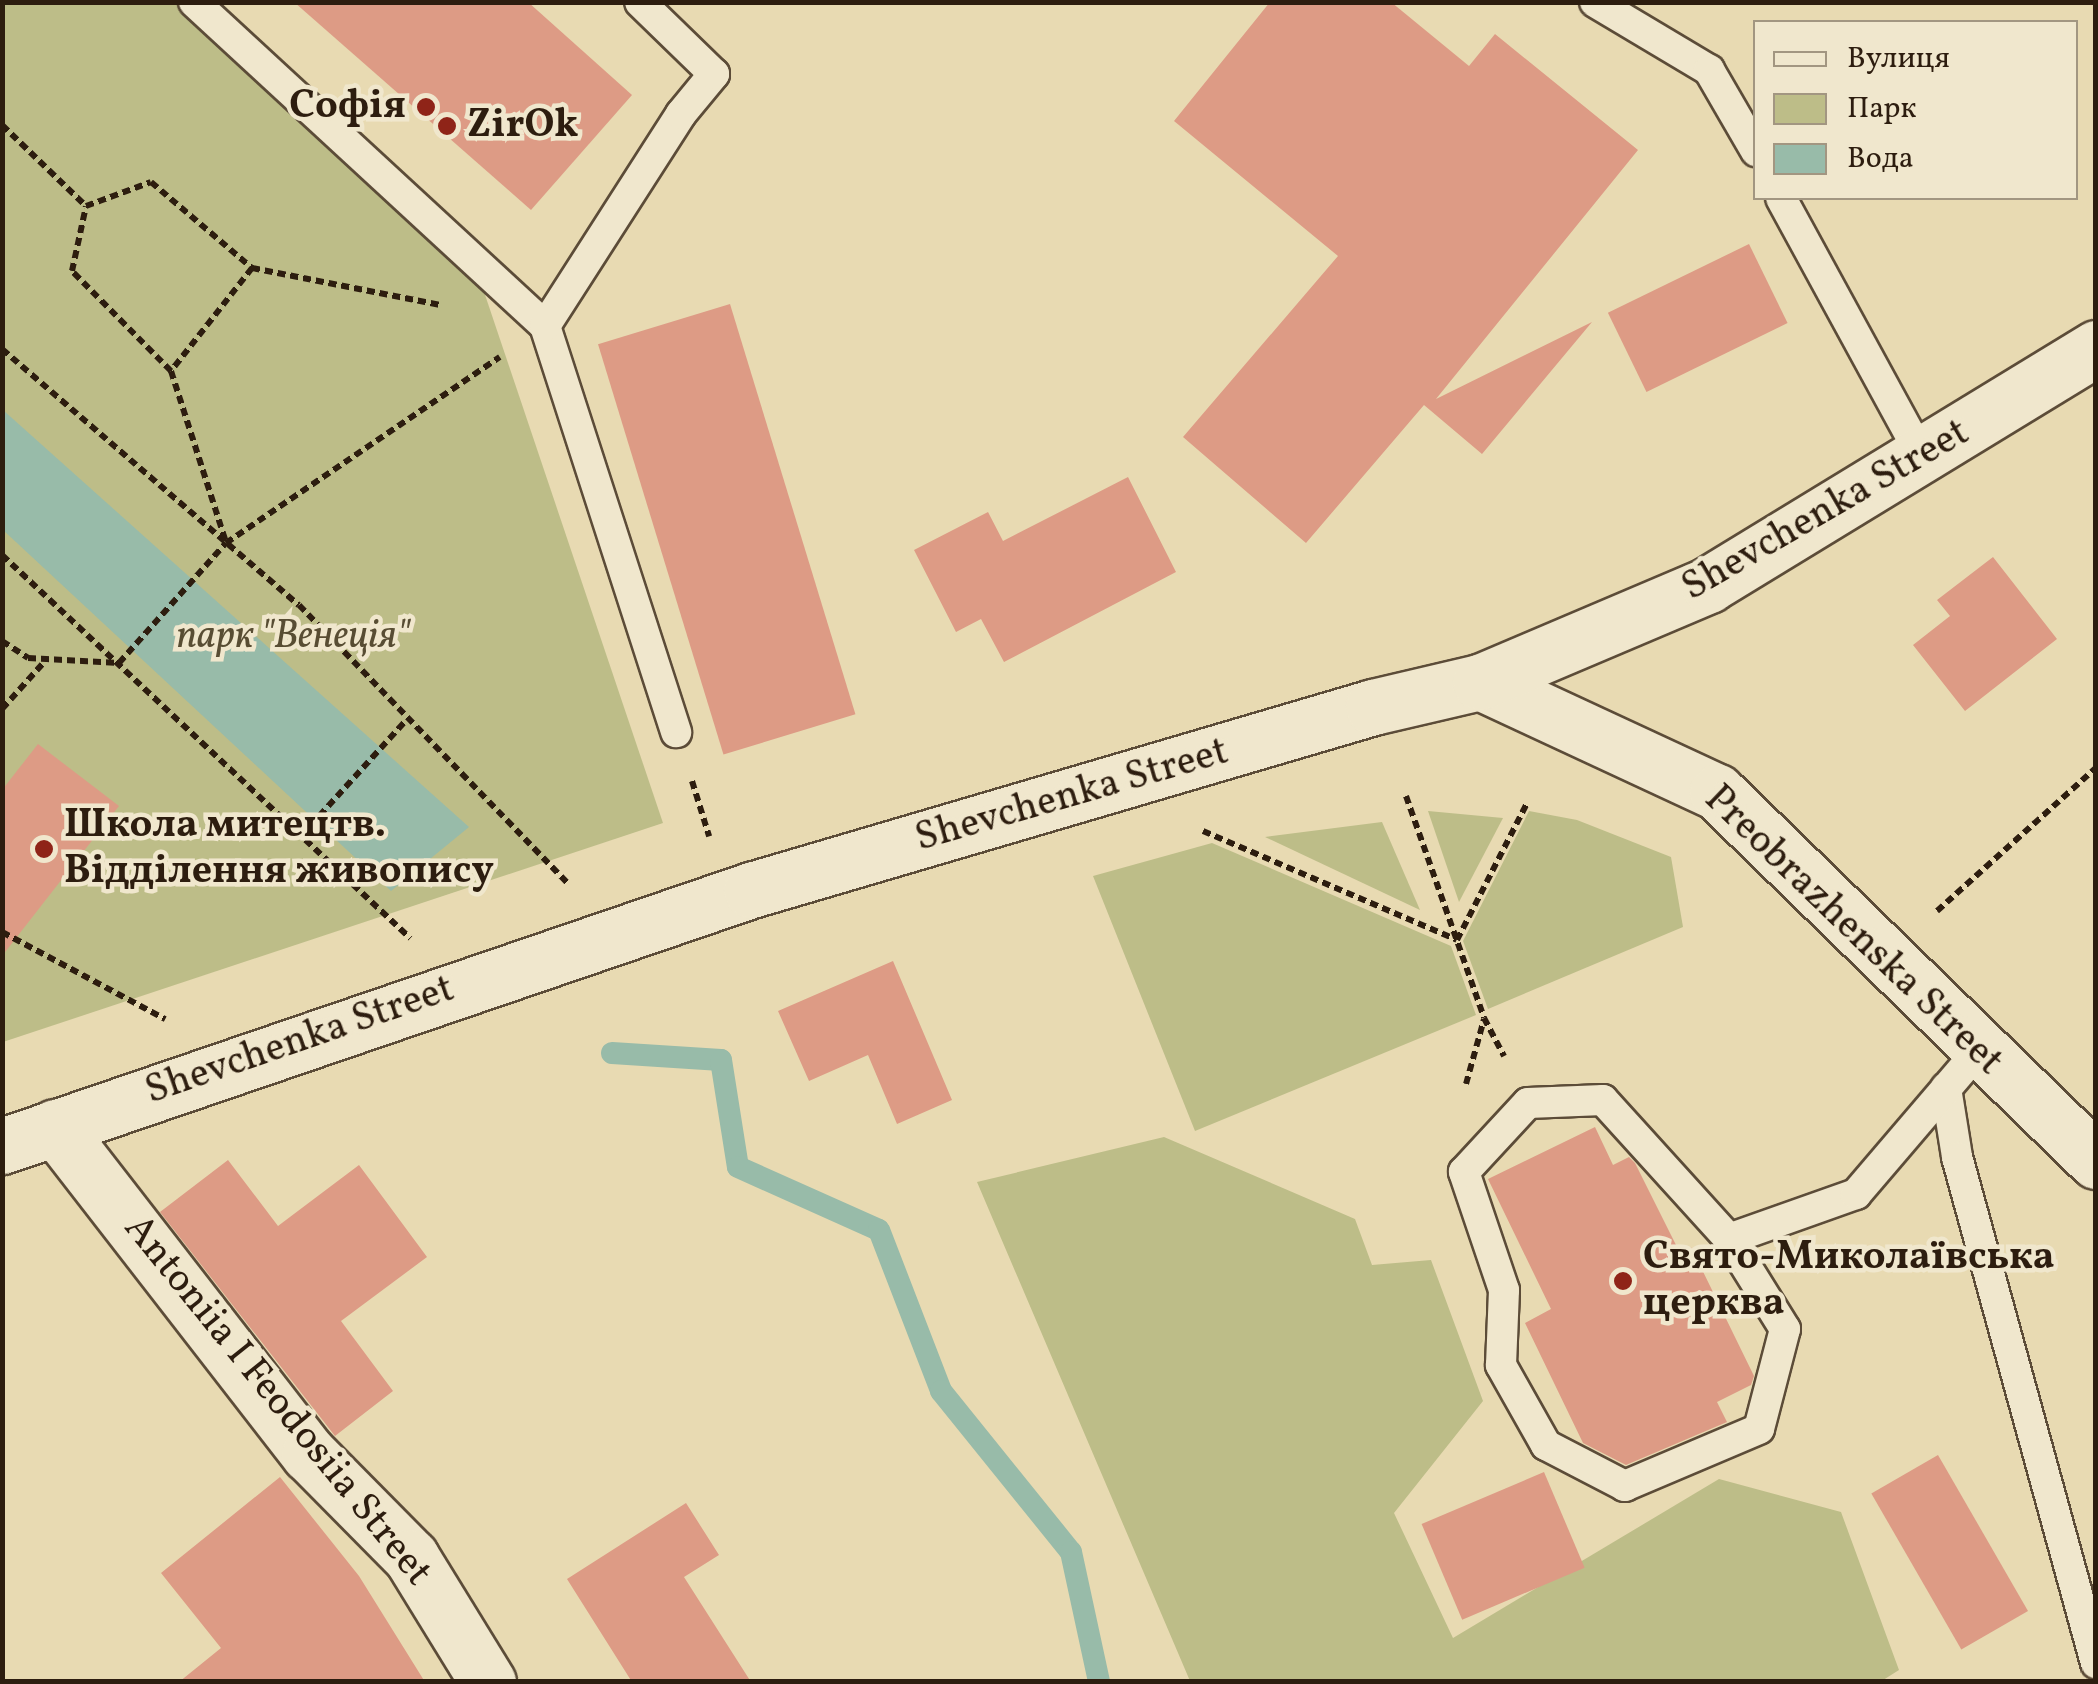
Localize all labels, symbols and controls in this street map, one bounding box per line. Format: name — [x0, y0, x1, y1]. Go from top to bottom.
legend — [1753, 20, 2078, 200]
text: Вулиця — [1847, 38, 1950, 80]
place label: Софія — [289, 83, 406, 131]
text: Парк — [1847, 88, 1916, 130]
marker: Софія — [415, 96, 437, 118]
place label: ZirOk — [467, 102, 579, 150]
marker: ZirOk — [436, 115, 458, 137]
text: Вода — [1847, 138, 1914, 180]
street label: Shevchenka Street — [1674, 409, 1978, 613]
park label: парк "Венеція" — [176, 613, 410, 661]
street label: Shevchenka Street — [910, 728, 1234, 864]
street label: Preobrazhenska Street — [1694, 776, 2012, 1086]
place label: Школа митецтв. Відділення живопису — [64, 802, 494, 896]
marker: Школа митецтв. Відділення живопису — [33, 838, 55, 860]
street label: Shevchenka Street — [139, 966, 461, 1116]
street label: Antoniia I Feodosiia Street — [113, 1206, 441, 1596]
place label: Свято-Миколаївська церква — [1643, 1234, 2055, 1328]
marker: Свято-Миколаївська церква — [1612, 1270, 1634, 1292]

